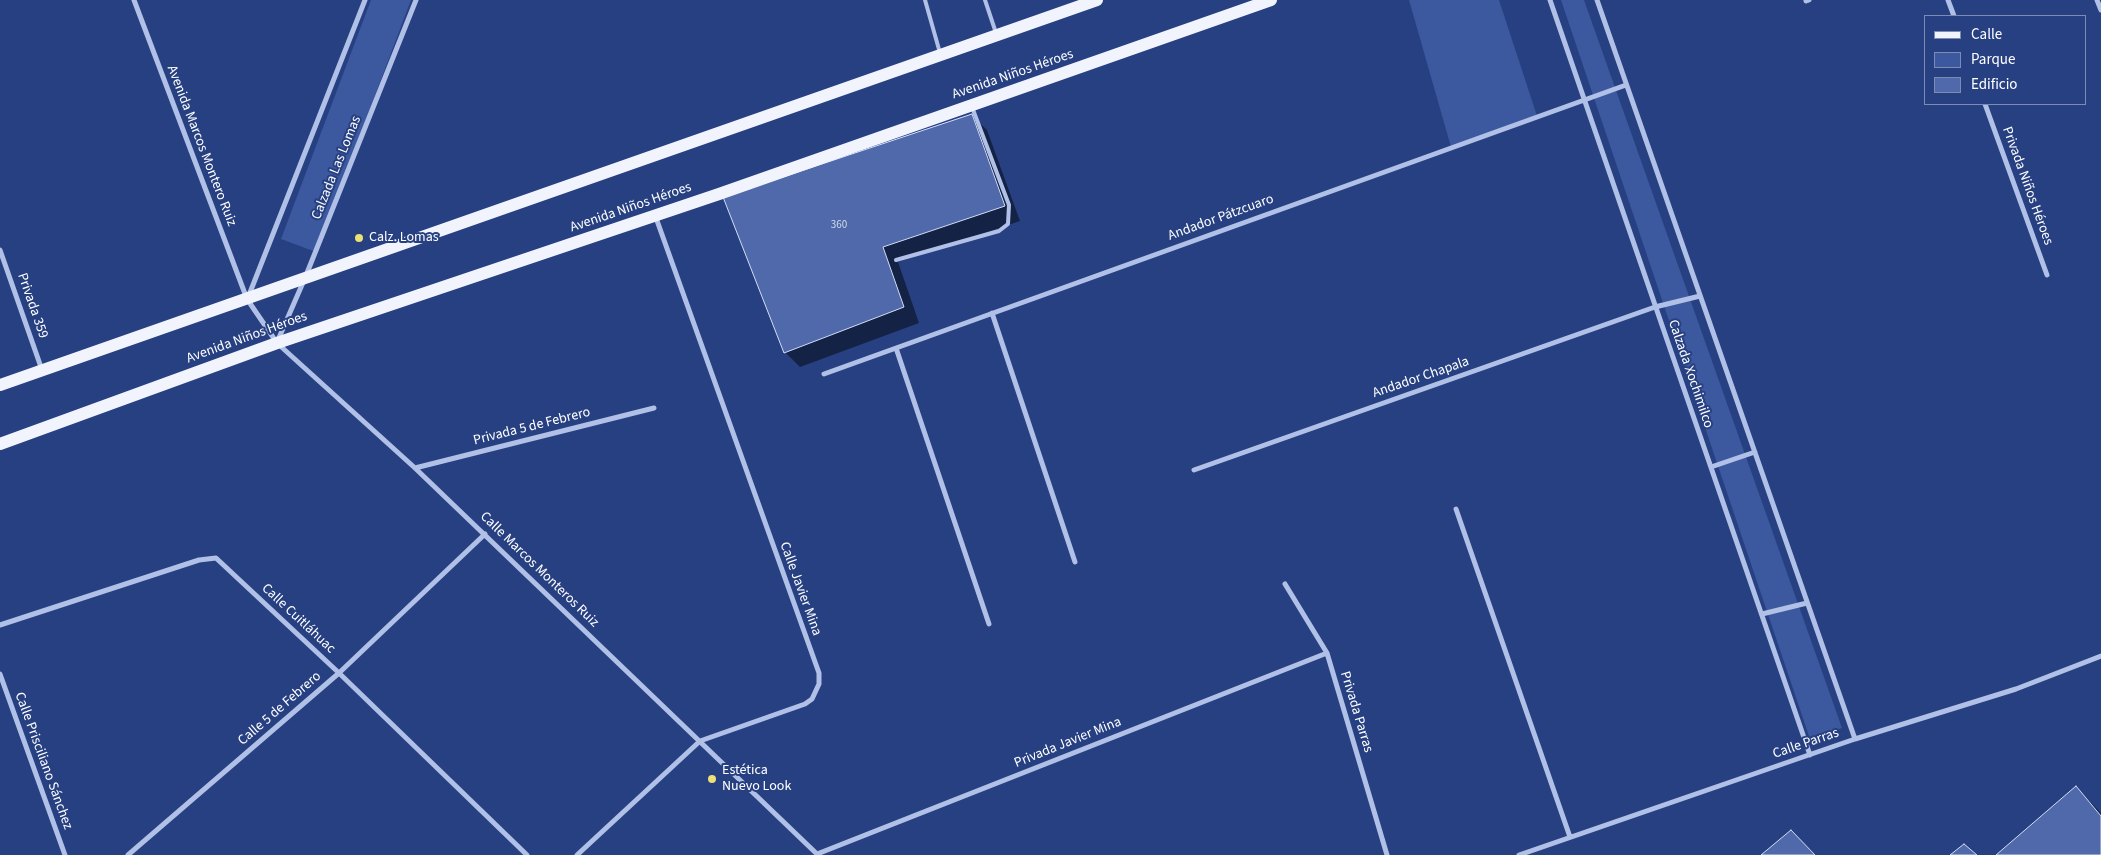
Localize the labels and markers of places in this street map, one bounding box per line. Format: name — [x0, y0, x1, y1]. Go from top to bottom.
place label: Calz. Lomas — [369, 230, 439, 246]
marker: Calz. Lomas — [353, 232, 365, 244]
place label: Estética Nuevo Look — [722, 763, 791, 796]
marker: Estética Nuevo Look — [706, 773, 718, 785]

